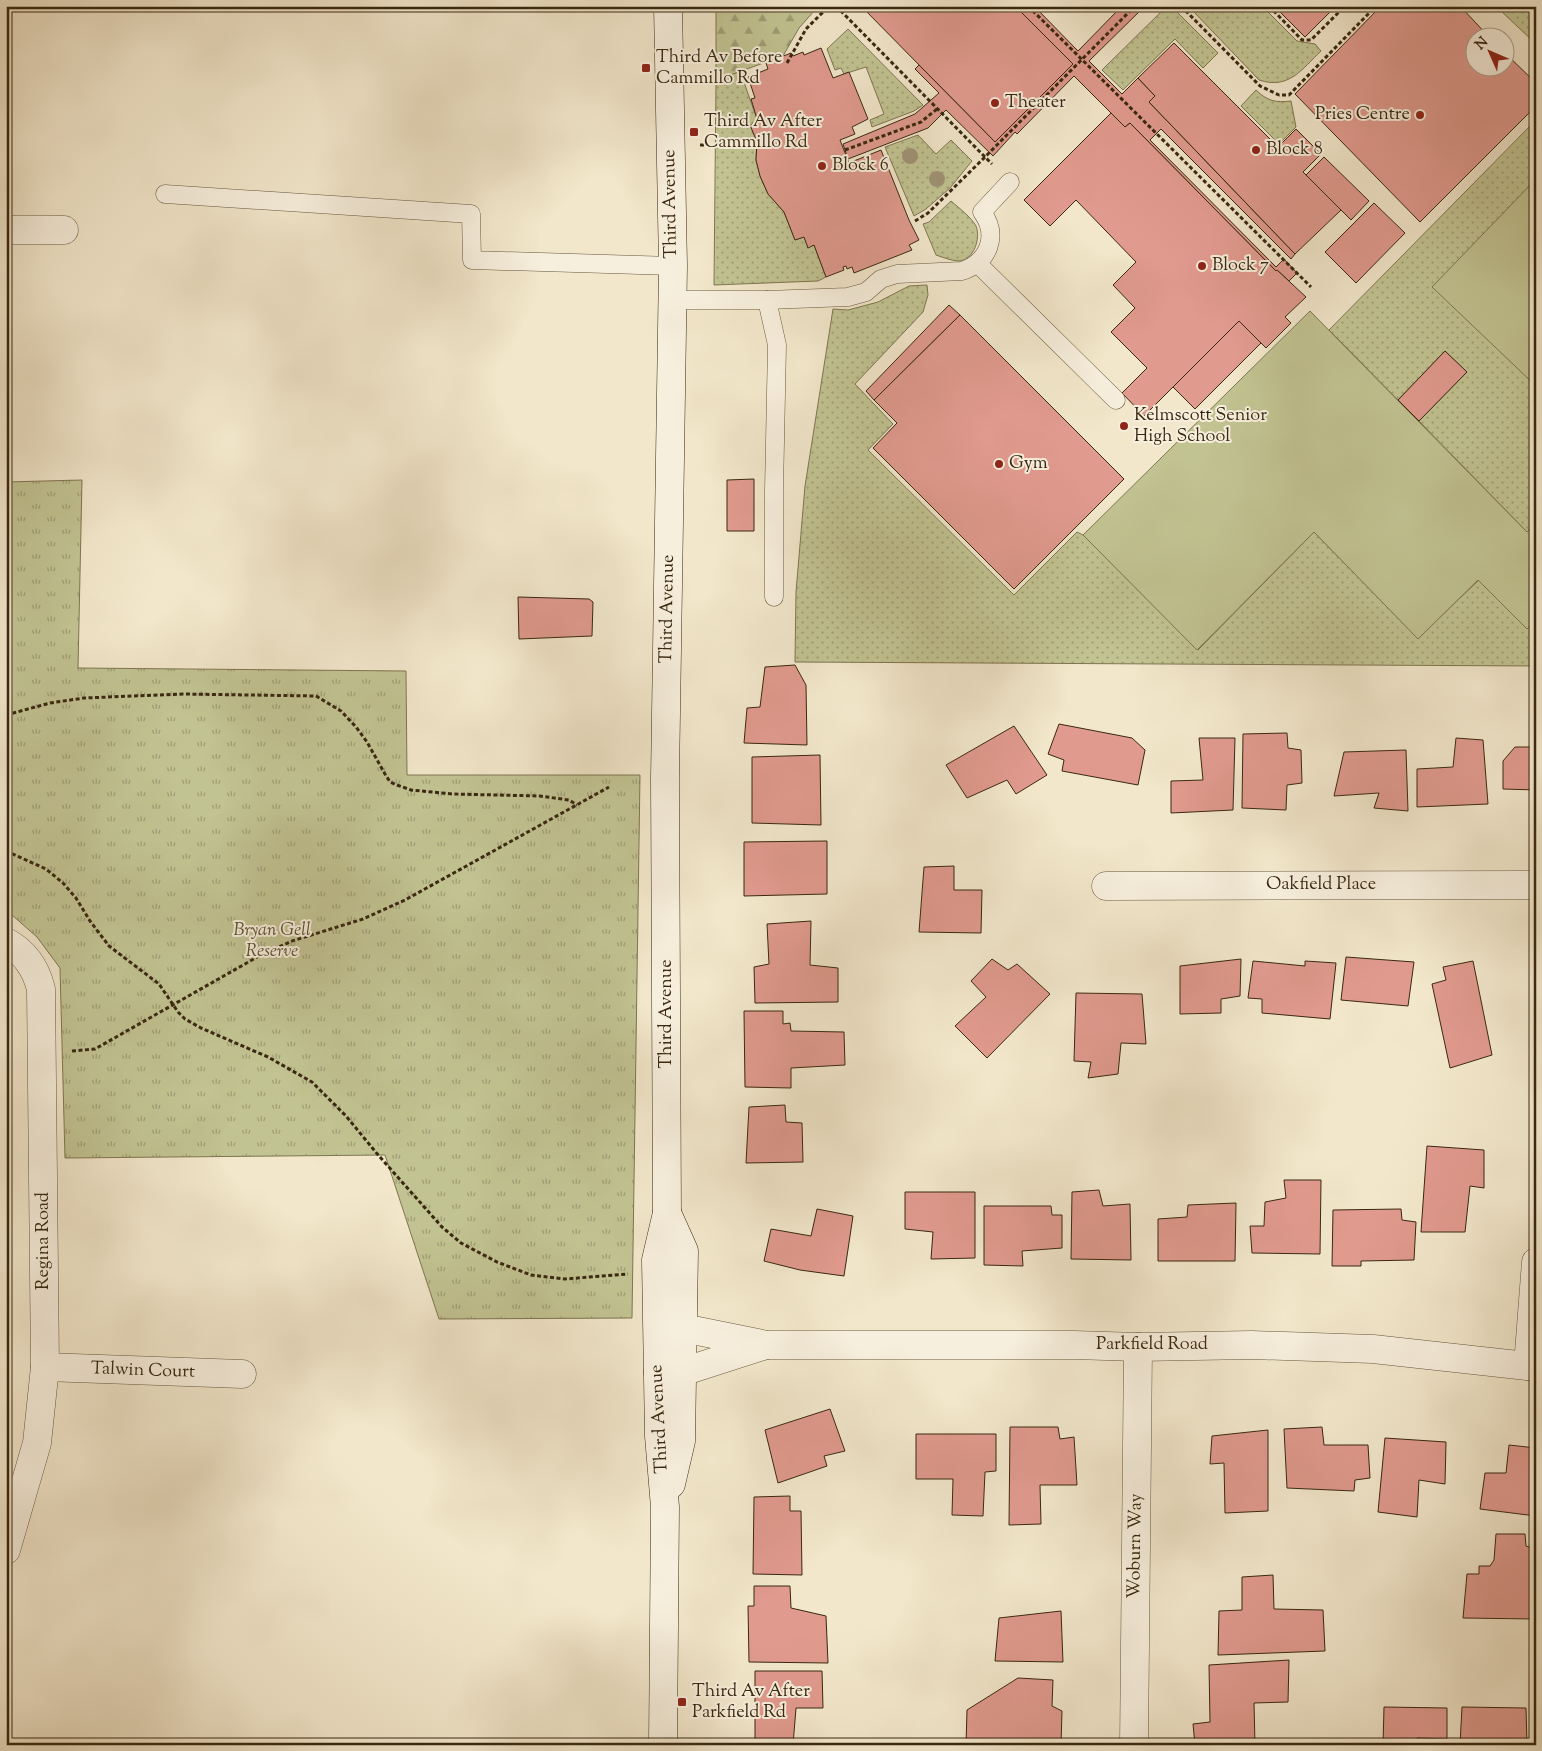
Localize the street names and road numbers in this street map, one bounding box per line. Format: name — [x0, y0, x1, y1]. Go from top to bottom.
street label: Third Avenue — [657, 149, 685, 259]
street label: Third Avenue — [654, 554, 682, 664]
street label: Oakfield Place — [1266, 872, 1376, 898]
street label: Third Avenue — [654, 959, 680, 1069]
street label: Regina Road — [31, 1192, 57, 1290]
street label: Parkfield Road — [1096, 1332, 1208, 1358]
street label: Talwin Court — [90, 1356, 196, 1386]
street label: Third Avenue — [644, 1364, 676, 1474]
street label: Woburn Way — [1122, 1493, 1150, 1599]

